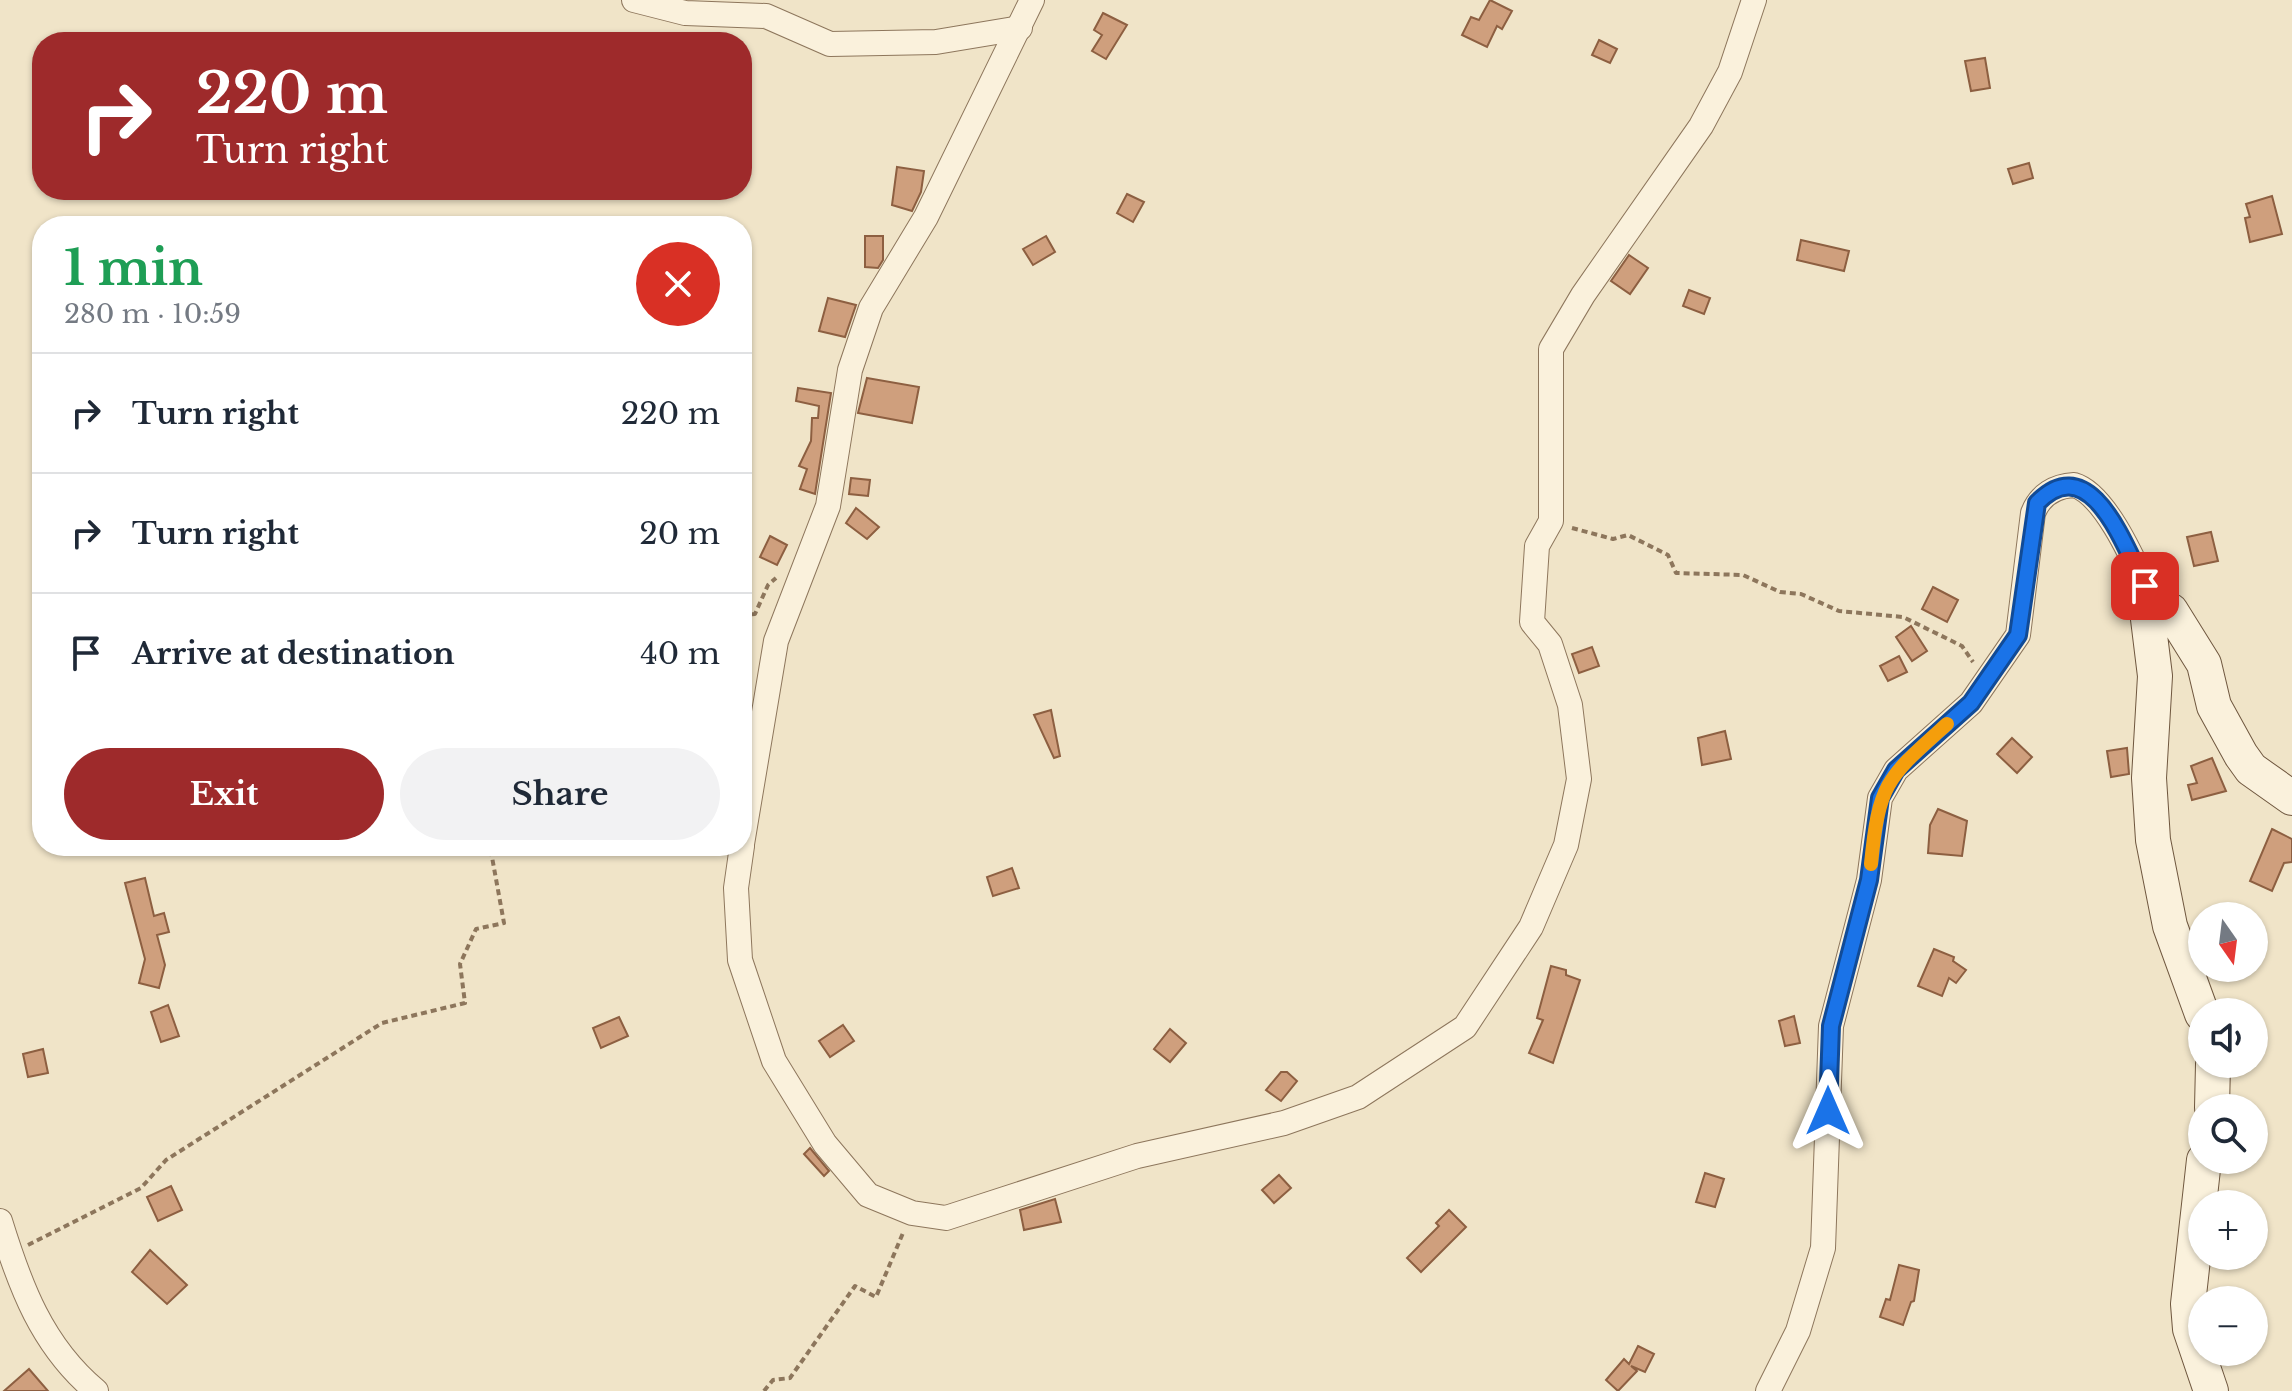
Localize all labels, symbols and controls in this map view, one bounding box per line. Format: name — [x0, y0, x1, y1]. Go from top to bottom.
text: 220 m — [196, 59, 388, 128]
icon: right — [64, 64, 168, 168]
text: Turn right — [196, 128, 389, 173]
text: 1 min — [64, 238, 203, 298]
button: close — [636, 242, 720, 326]
text: 280 m · 10:59 — [64, 298, 241, 330]
icon: right — [64, 391, 108, 435]
text: Turn right — [132, 395, 299, 432]
text: 220 m — [621, 395, 720, 432]
icon: right — [64, 511, 108, 555]
text: Turn right — [132, 515, 299, 552]
text: 20 m — [639, 515, 720, 552]
pin — [2111, 552, 2179, 620]
icon: arrive — [2123, 564, 2167, 608]
icon: arrive — [64, 631, 108, 675]
text: Arrive at destination — [132, 635, 455, 672]
text: 40 m — [640, 635, 720, 672]
button: Exit — [64, 748, 384, 840]
button: Share — [400, 748, 720, 840]
north arrow — [2188, 902, 2268, 982]
map controls — [2188, 902, 2268, 1366]
button: sound — [2188, 998, 2268, 1078]
position arrow — [1786, 1069, 1870, 1153]
button: search — [2188, 1094, 2268, 1174]
button: + — [2188, 1190, 2268, 1270]
button: − — [2188, 1286, 2268, 1366]

